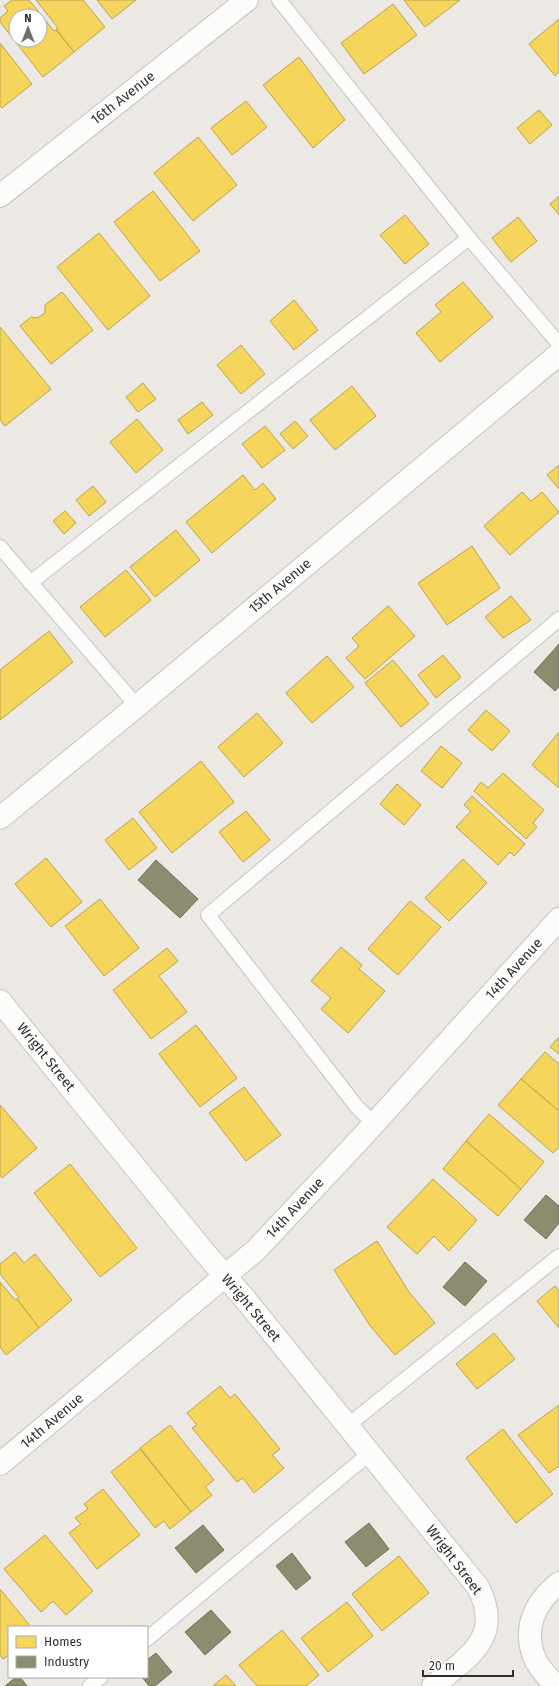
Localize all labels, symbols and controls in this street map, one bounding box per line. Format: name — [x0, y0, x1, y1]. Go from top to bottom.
north arrow — [8, 8, 48, 48]
text: N — [24, 12, 32, 25]
street label: 16th Avenue — [87, 68, 159, 128]
street label: 15th Avenue — [245, 555, 315, 617]
street label: 14th Avenue — [482, 935, 546, 1003]
street label: Wright Street — [13, 1019, 79, 1095]
street label: 14th Avenue — [263, 1174, 327, 1242]
street label: Wright Street — [218, 1271, 285, 1346]
street label: 14th Avenue — [17, 1390, 87, 1452]
street label: Wright Street — [422, 1522, 486, 1599]
legend — [8, 1626, 148, 1678]
text: Homes — [44, 1635, 82, 1649]
scale bar — [423, 1652, 513, 1678]
text: Industry — [44, 1655, 89, 1669]
text: 20 m — [429, 1659, 455, 1673]

